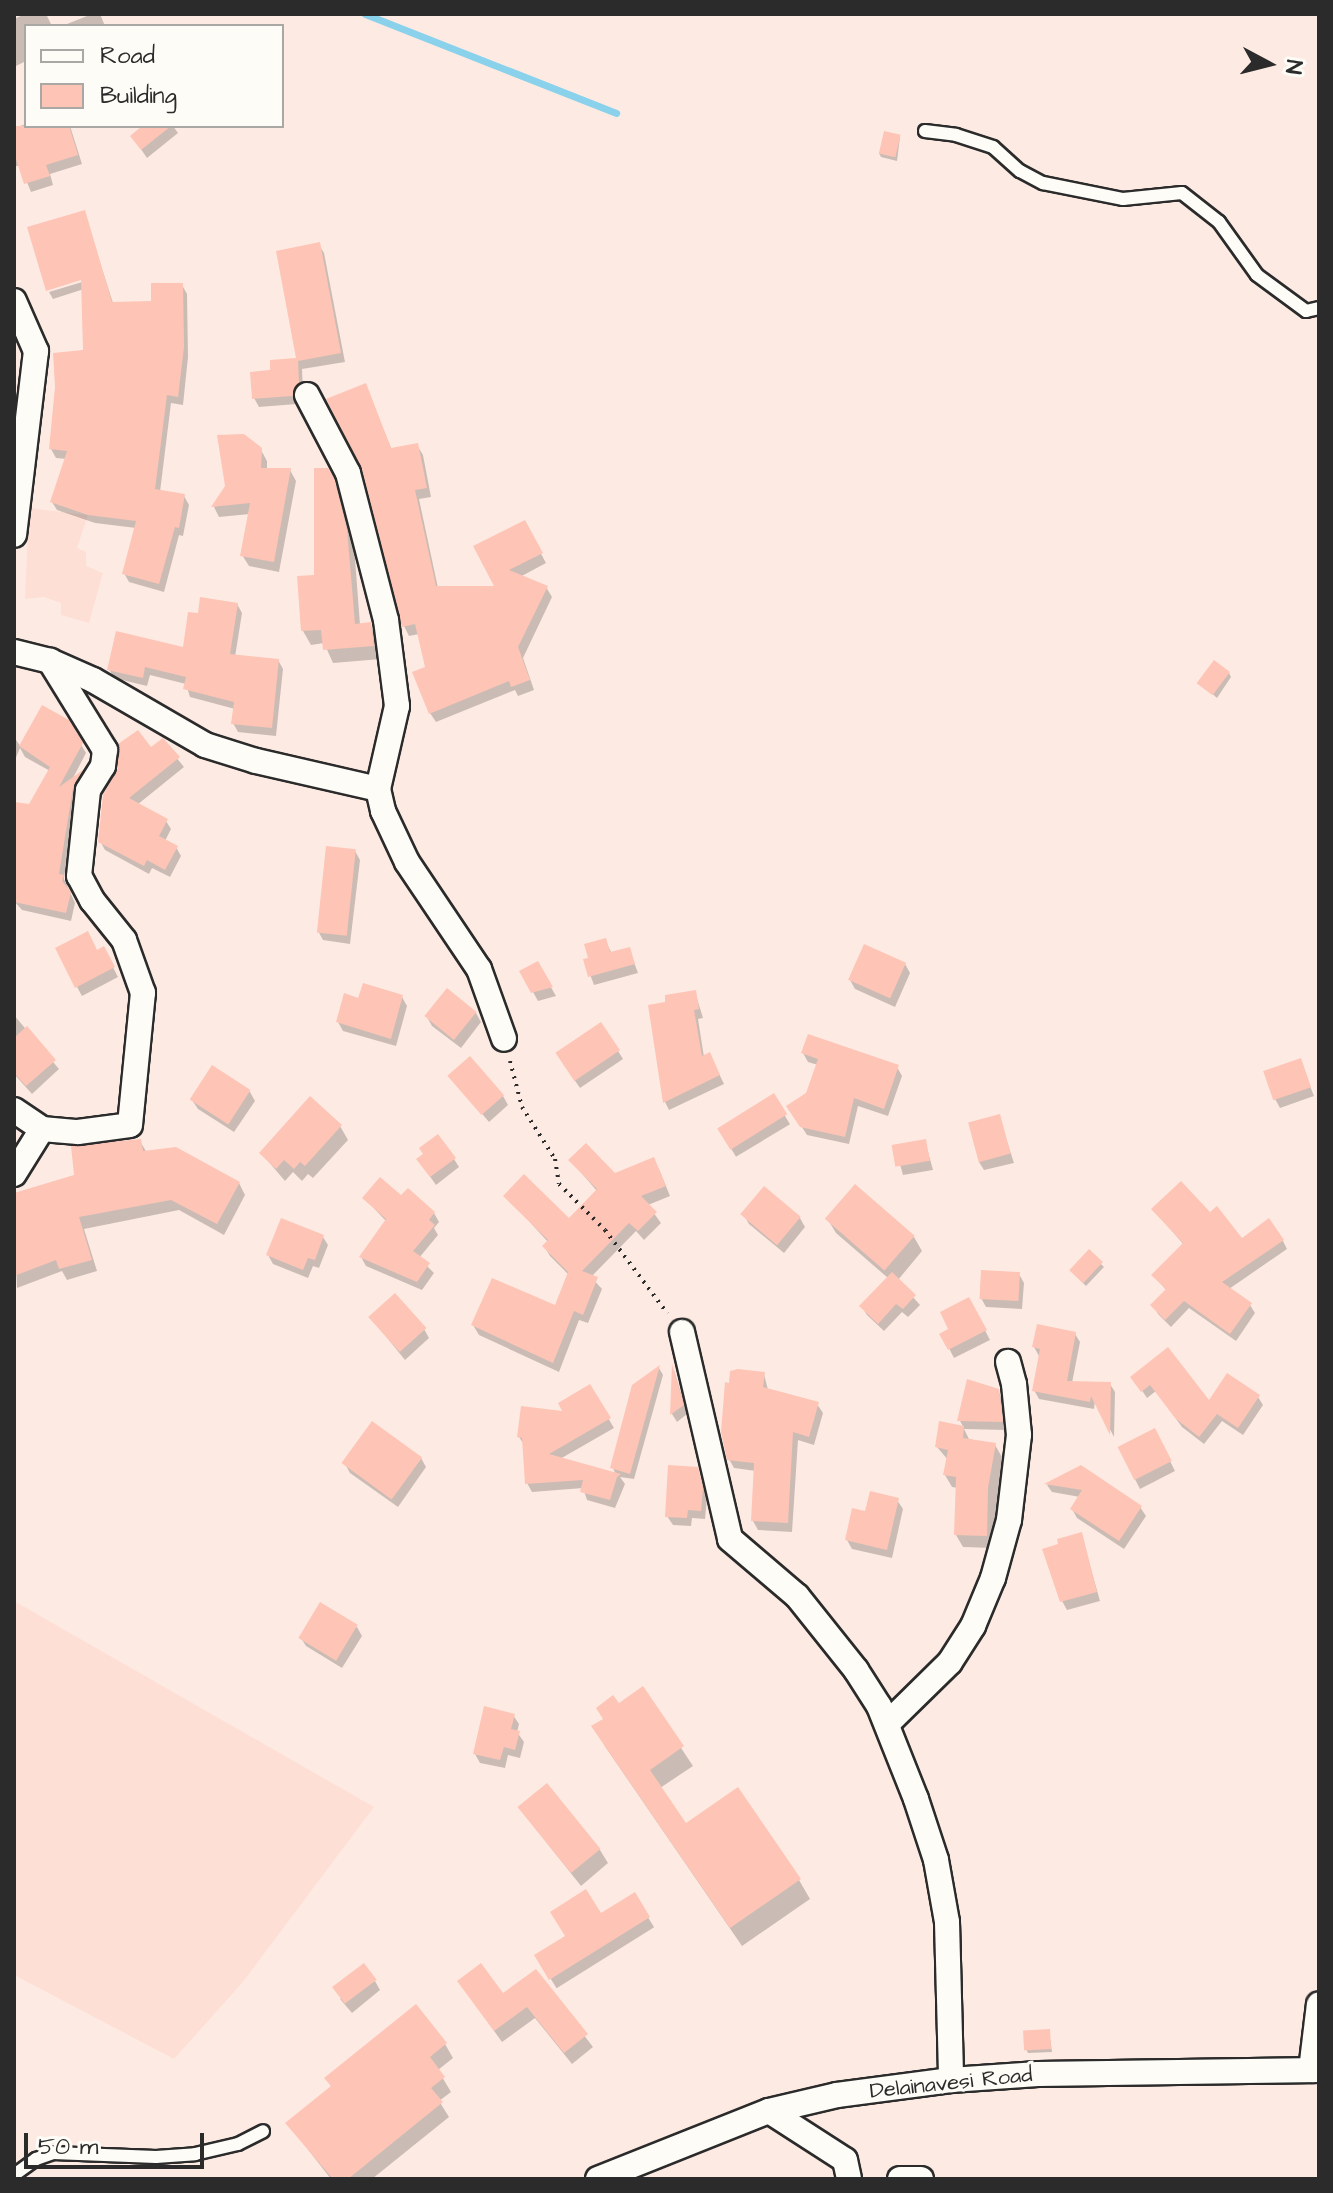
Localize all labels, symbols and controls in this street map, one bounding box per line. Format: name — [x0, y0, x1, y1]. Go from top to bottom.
legend — [24, 24, 284, 128]
north arrow — [1229, 24, 1309, 104]
text: Road — [100, 39, 155, 73]
text: N — [1277, 58, 1310, 76]
text: Building — [100, 79, 177, 113]
street label: Delainavesi Road — [868, 2061, 1034, 2105]
scale bar — [28, 2117, 208, 2167]
text: 50 m — [38, 2130, 98, 2164]

